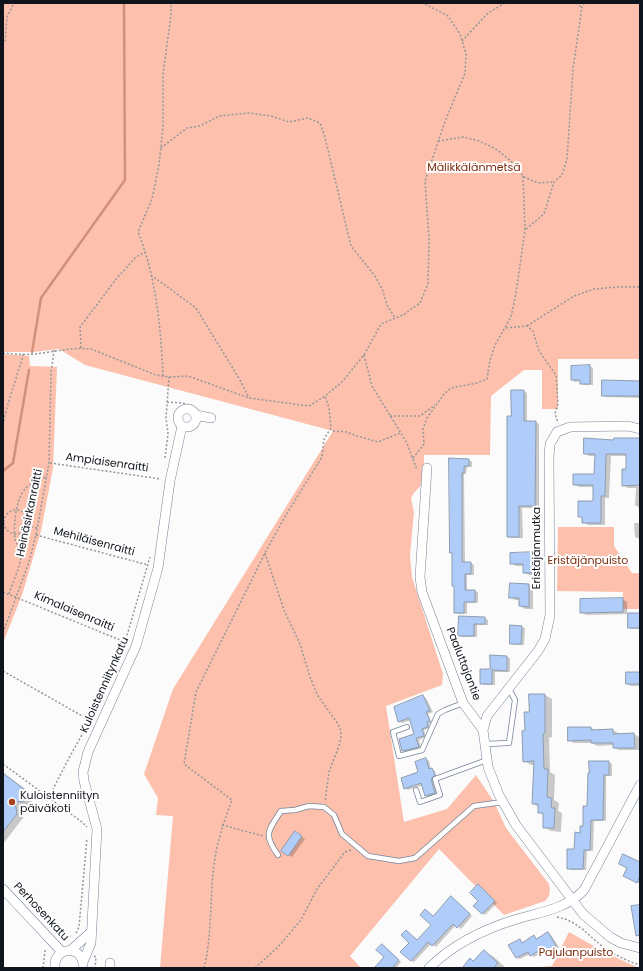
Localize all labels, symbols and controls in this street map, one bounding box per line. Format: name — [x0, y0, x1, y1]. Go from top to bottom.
park label: Mälikkälänmetsä — [427, 161, 521, 175]
street label: Ampiaisenraitti — [65, 451, 149, 475]
street label: Heinäsirkanraitti — [14, 468, 46, 558]
street label: Eristäjänmutka — [530, 507, 544, 589]
street label: Mehiläisenraitti — [52, 525, 136, 559]
park label: Eristäjänpuisto — [548, 554, 628, 568]
street label: Kimalaisenraitti — [32, 589, 116, 635]
street label: Paaluttajantie — [443, 626, 483, 702]
street label: Kuloistenniitynkatu — [78, 635, 132, 735]
place label: Kuloistenniityn päiväkoti — [20, 789, 99, 815]
marker: Kuloistenniityn päiväkoti — [7, 797, 17, 807]
street label: Perhosenkatu — [11, 880, 71, 944]
park label: Pajulanpuisto — [539, 946, 613, 960]

